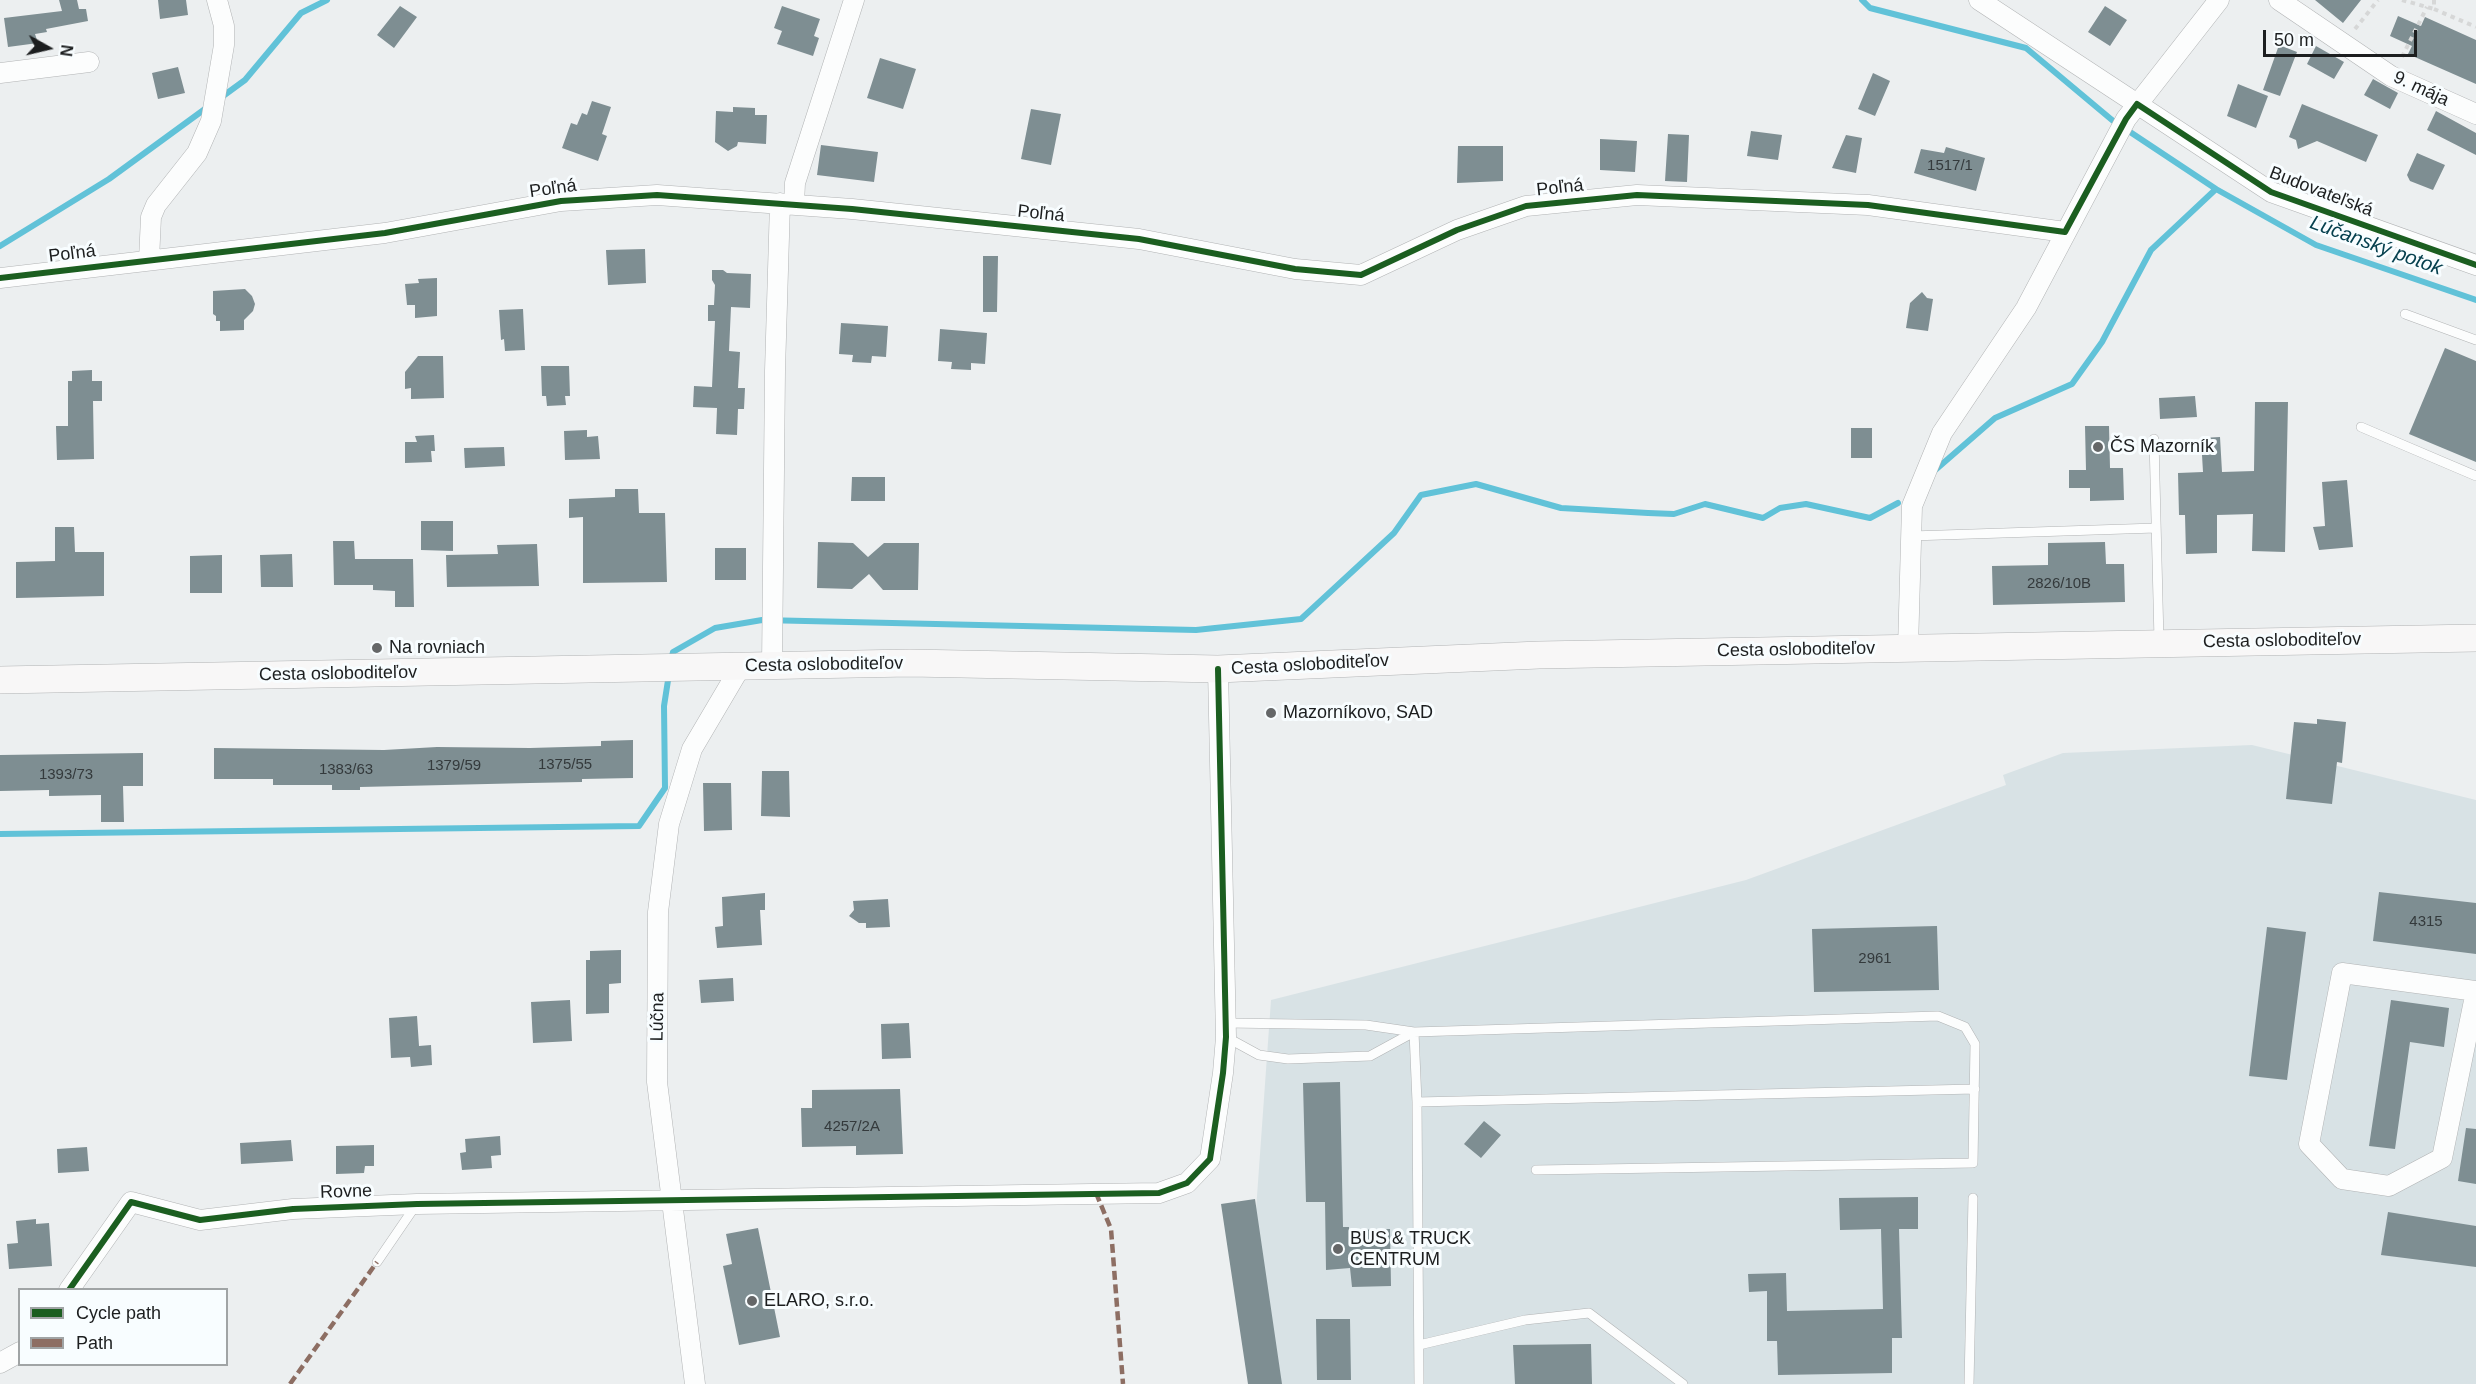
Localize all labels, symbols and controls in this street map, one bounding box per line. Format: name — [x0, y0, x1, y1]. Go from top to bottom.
north arrow — [18, 18, 78, 78]
scale bar — [2266, 18, 2420, 56]
text: 50 m — [2274, 30, 2314, 50]
text: N — [57, 44, 76, 57]
street label: 9. mája — [2390, 67, 2452, 111]
house number: 1517/1 — [1927, 157, 1973, 175]
street label: Budovateľská — [2266, 162, 2376, 222]
street label: Poľná — [528, 175, 578, 203]
street label: Poľná — [1535, 175, 1585, 201]
street label: Poľná — [1016, 201, 1066, 227]
water label: Lúčanský potok — [2307, 211, 2445, 281]
street label: Poľná — [47, 240, 97, 268]
place label: ČS Mazorník — [2110, 436, 2214, 458]
marker: ČS Mazorník — [2091, 440, 2105, 454]
house number: 2826/10B — [2027, 575, 2091, 593]
street label: Cesta osloboditeľov — [2203, 629, 2361, 653]
place label: Na rovniach — [389, 637, 485, 659]
street label: Cesta osloboditeľov — [1717, 638, 1875, 662]
marker: Na rovniach — [370, 641, 384, 655]
street label: Cesta osloboditeľov — [1230, 650, 1390, 680]
street label: Cesta osloboditeľov — [745, 653, 903, 677]
street label: Cesta osloboditeľov — [259, 662, 417, 686]
place label: Mazorníkovo, SAD — [1283, 702, 1433, 724]
marker: Mazorníkovo, SAD — [1264, 706, 1278, 720]
house number: 1375/55 — [538, 756, 592, 774]
house number: 1379/59 — [427, 757, 481, 775]
house number: 1383/63 — [319, 761, 373, 779]
house number: 1393/73 — [39, 766, 93, 784]
house number: 4315 — [2409, 913, 2443, 931]
house number: 2961 — [1858, 950, 1892, 968]
street label: Lúčna — [647, 992, 669, 1042]
house number: 4257/2A — [824, 1118, 880, 1136]
street label: Rovne — [320, 1180, 372, 1204]
place label: BUS & TRUCK CENTRUM — [1350, 1228, 1471, 1270]
marker: BUS & TRUCK CENTRUM — [1331, 1242, 1345, 1256]
legend — [18, 1288, 228, 1366]
place label: ELARO, s.r.o. — [764, 1290, 874, 1312]
marker: ELARO, s.r.o. — [745, 1294, 759, 1308]
text: Cycle path — [76, 1303, 161, 1323]
text: Path — [76, 1333, 113, 1353]

